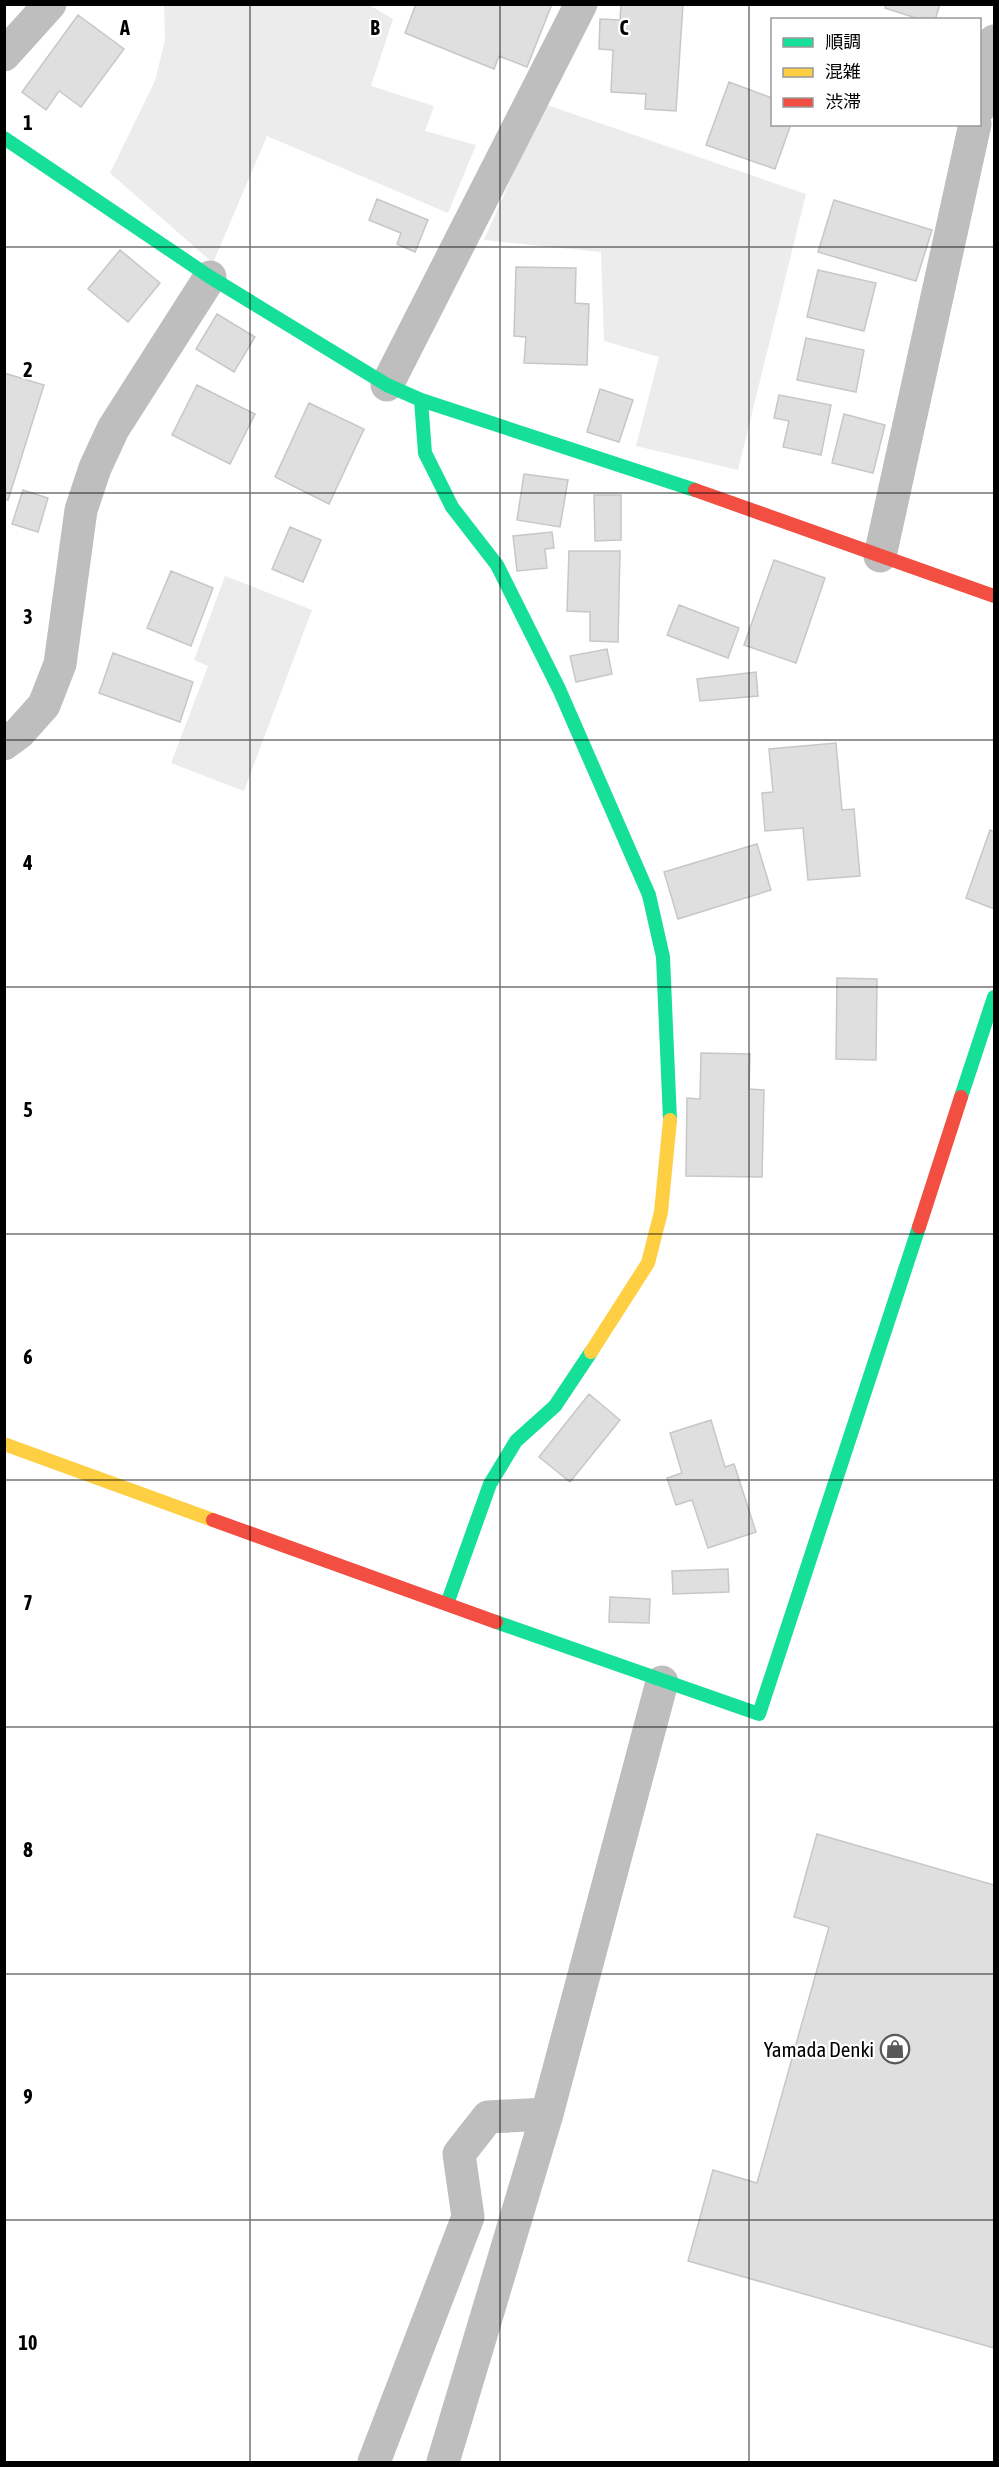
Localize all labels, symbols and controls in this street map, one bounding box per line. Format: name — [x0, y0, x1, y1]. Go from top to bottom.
text: A — [119, 16, 130, 39]
text: B — [370, 16, 380, 39]
text: C — [620, 16, 629, 39]
legend — [771, 18, 981, 126]
text: 順調 — [825, 31, 861, 52]
text: 混雑 — [825, 61, 861, 82]
text: 渋滞 — [825, 91, 861, 112]
text: 1 — [23, 111, 33, 134]
text: 2 — [23, 358, 33, 381]
text: 3 — [23, 605, 33, 628]
text: 4 — [22, 851, 33, 874]
text: 5 — [23, 1098, 33, 1121]
text: 6 — [23, 1345, 33, 1368]
text: 7 — [23, 1591, 33, 1614]
text: 8 — [23, 1838, 33, 1861]
shop icon: Yamada Denki — [879, 2033, 911, 2065]
place label: Yamada Denki — [764, 2037, 874, 2061]
text: 9 — [23, 2085, 33, 2108]
text: 10 — [19, 2331, 37, 2354]

